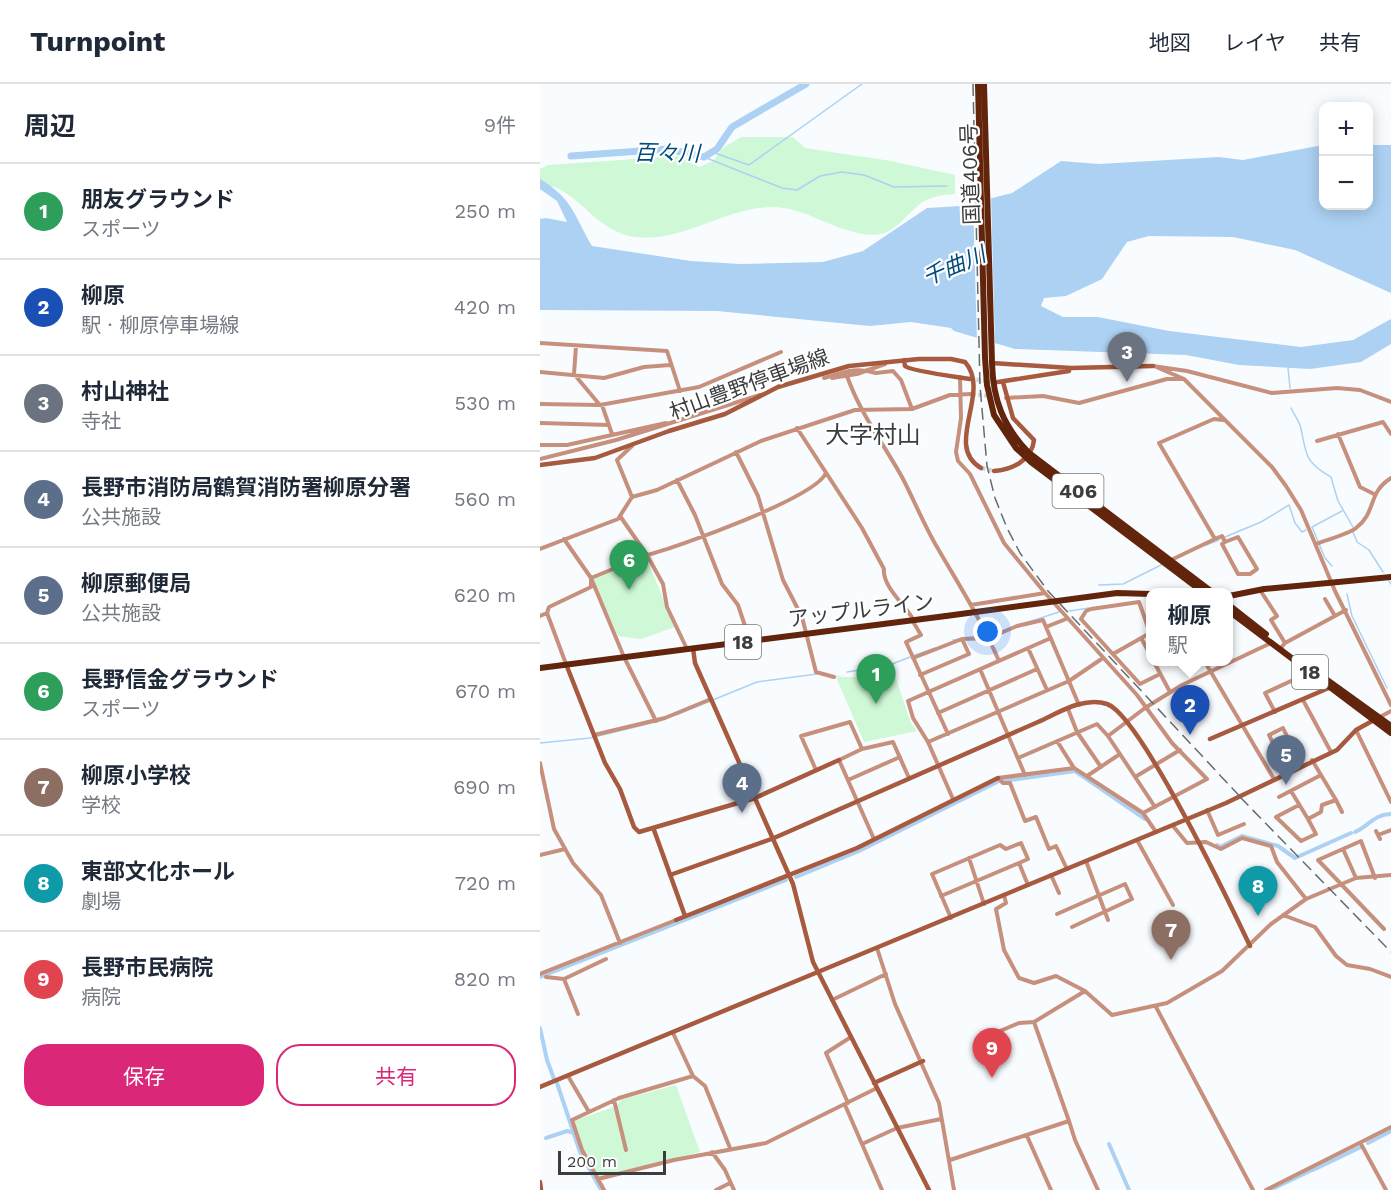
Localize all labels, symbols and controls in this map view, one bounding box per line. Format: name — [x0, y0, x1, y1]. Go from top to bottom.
text: Turnpoint — [30, 25, 165, 58]
text: 地図 — [1149, 30, 1191, 55]
text: レイヤ — [1224, 30, 1286, 55]
text: 共有 — [1319, 30, 1361, 55]
map controls — [1319, 102, 1373, 210]
button: + — [1319, 102, 1373, 156]
text: 周辺 — [24, 111, 76, 141]
text: 9件 — [484, 113, 516, 137]
street label: 国道406号 — [956, 123, 984, 225]
water label: 百々川 — [634, 140, 702, 166]
button: − — [1319, 156, 1373, 210]
text: 朋友グラウンド — [81, 187, 235, 212]
text: 1 — [39, 199, 48, 223]
text: 250 m — [454, 199, 516, 223]
text: スポーツ — [81, 217, 161, 241]
water label: 千曲川 — [919, 241, 991, 290]
text: 柳原 — [81, 283, 125, 308]
text: 2 — [38, 295, 49, 319]
text: 420 m — [454, 295, 516, 319]
text: 駅 · 柳原停車場線 — [81, 313, 239, 337]
pin: 3 — [1108, 332, 1146, 382]
street label: 村山豊野停車場線 — [666, 344, 832, 424]
text: 村山神社 — [81, 379, 169, 404]
text: 3 — [38, 391, 49, 415]
text: 530 m — [454, 391, 516, 415]
text: 寺社 — [81, 409, 121, 433]
district label: 大字村山 — [825, 421, 921, 449]
road number: 406 — [1052, 474, 1104, 508]
text: 長野市消防局鶴賀消防署柳原分署 — [81, 475, 411, 500]
text: 4 — [37, 487, 50, 511]
text: 560 m — [454, 487, 516, 511]
text: 公共施設 — [81, 505, 161, 529]
pin: 6 — [610, 540, 649, 590]
text: 柳原郵便局 — [81, 571, 191, 596]
text: 5 — [38, 583, 49, 607]
text: 620 m — [454, 583, 516, 607]
popup — [1146, 588, 1233, 666]
street label: アップルライン — [787, 589, 935, 631]
text: 公共施設 — [81, 601, 161, 625]
text: 柳原 — [1167, 603, 1212, 628]
your location — [973, 617, 1002, 646]
road number: 18 — [725, 625, 761, 659]
text: 駅 — [1167, 633, 1187, 657]
pin: 1 — [856, 654, 896, 704]
road number: 18 — [1292, 655, 1328, 689]
text: 長野信金グラウンド — [81, 667, 279, 692]
text: 6 — [37, 679, 50, 703]
text: 670 m — [455, 679, 516, 703]
pin: 2 — [1170, 686, 1210, 735]
text: スポーツ — [81, 697, 161, 721]
pin: 5 — [1266, 736, 1306, 785]
text: 柳原小学校 — [81, 763, 191, 788]
pin: 4 — [722, 764, 762, 813]
text: 7 — [37, 775, 50, 799]
text: 690 m — [453, 775, 516, 799]
text: 学校 — [81, 793, 121, 817]
text: 東部文化ホール — [81, 859, 235, 884]
pin: 8 — [1238, 866, 1278, 916]
text: 8 — [37, 871, 50, 895]
text: 720 m — [455, 871, 516, 895]
text: 劇場 — [81, 889, 121, 913]
pin: 7 — [1152, 910, 1190, 960]
text: 長野市民病院 — [81, 955, 213, 980]
text: 9 — [37, 967, 50, 991]
text: 820 m — [454, 967, 516, 991]
text: 病院 — [81, 985, 121, 1009]
pin: 9 — [972, 1028, 1012, 1078]
button: 保存 — [24, 1044, 264, 1106]
button: 共有 — [276, 1044, 516, 1106]
scale bar — [558, 1148, 666, 1176]
text: 200 m — [567, 1152, 617, 1171]

